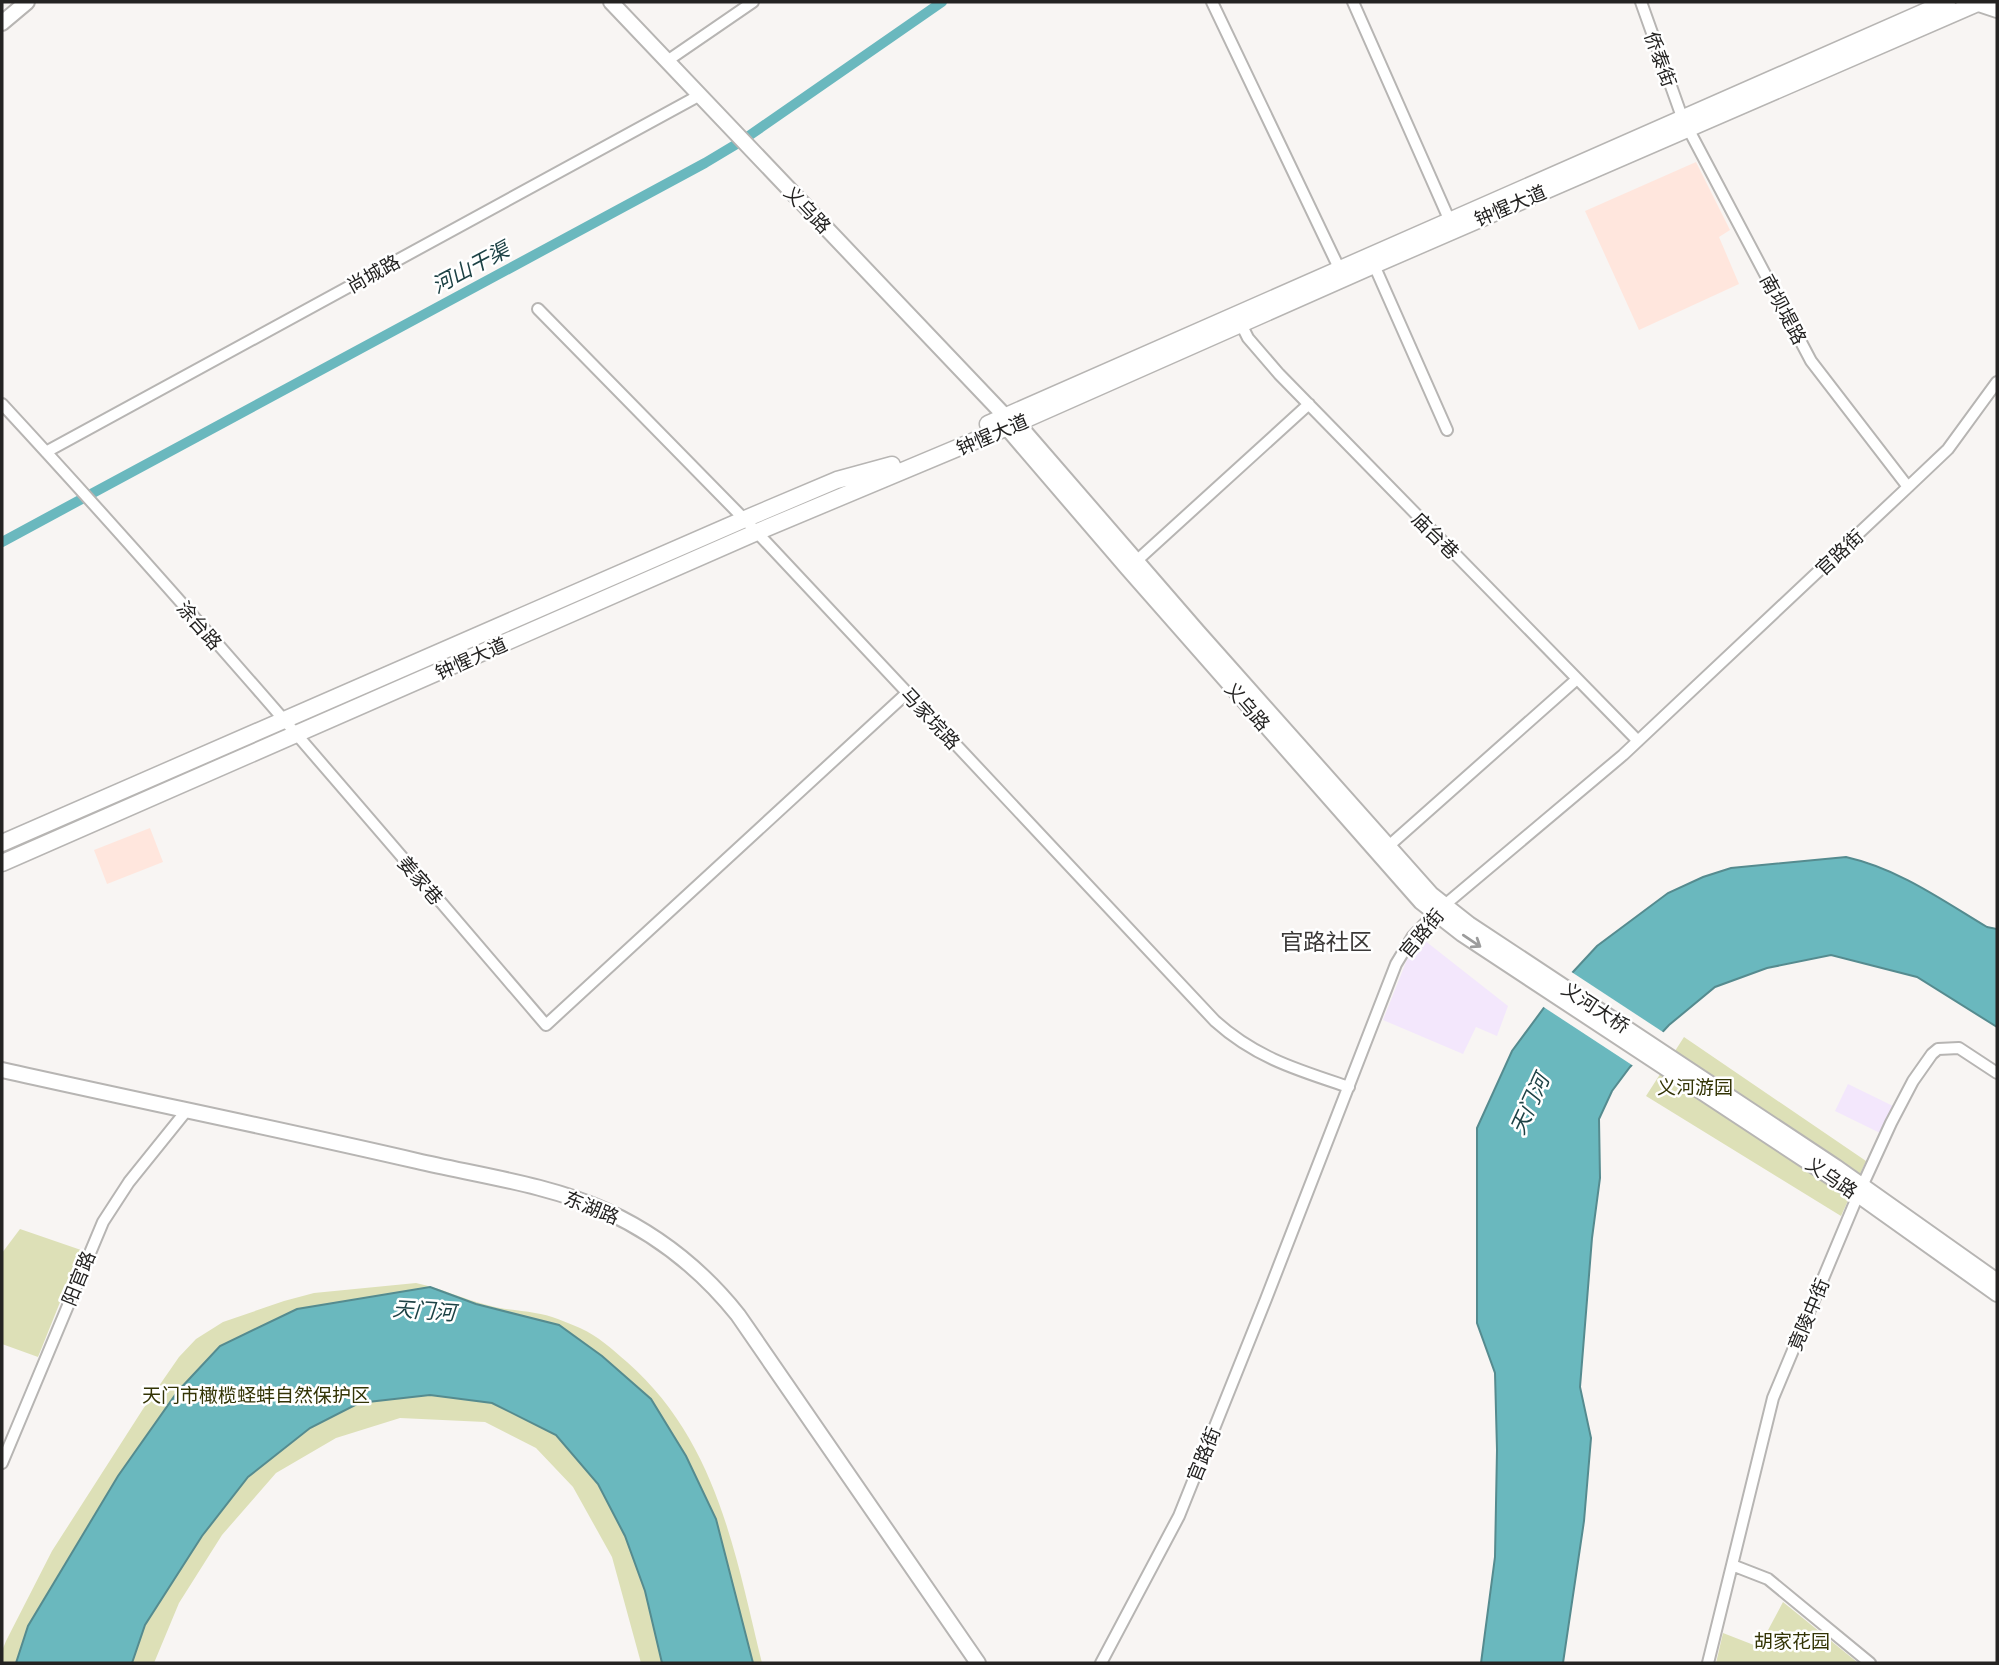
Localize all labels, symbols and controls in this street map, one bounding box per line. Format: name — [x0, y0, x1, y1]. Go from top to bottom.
street label: 侨泰街 — [1638, 27, 1684, 91]
street label: 钟惺大道 — [1469, 177, 1551, 233]
street label: 义乌路 — [778, 178, 838, 240]
water label: 河山干渠 — [425, 232, 517, 301]
street label: 尚城路 — [341, 246, 405, 300]
street label: 南坝堤路 — [1753, 269, 1815, 349]
street label: 钟惺大道 — [951, 406, 1033, 462]
street label: 庙台巷 — [1406, 505, 1466, 565]
street label: 官路街 — [1808, 522, 1870, 582]
street label: 涂台路 — [170, 594, 230, 656]
street label: 钟惺大道 — [430, 629, 512, 687]
street label: 义乌路 — [1218, 675, 1278, 737]
street label: 马家垸路 — [894, 680, 968, 756]
street label: 姜家巷 — [391, 849, 451, 911]
street label: 官路街 — [1392, 902, 1450, 964]
district label: 官路社区 — [1280, 924, 1372, 959]
one-way arrow — [1462, 934, 1481, 948]
street label: 义河大桥 — [1556, 974, 1636, 1040]
water label: 天门河 — [1501, 1065, 1559, 1139]
park label: 义河游园 — [1657, 1072, 1733, 1101]
street label: 义乌路 — [1800, 1149, 1864, 1205]
street label: 东湖路 — [560, 1183, 624, 1231]
street label: 阳官路 — [54, 1246, 102, 1310]
street label: 竟陵中街 — [1780, 1273, 1836, 1355]
water label: 天门河 — [391, 1292, 461, 1328]
park label: 天门市橄榄蛏蚌自然保护区 — [142, 1380, 370, 1409]
street label: 官路街 — [1179, 1422, 1227, 1486]
park label: 胡家花园 — [1754, 1626, 1830, 1655]

